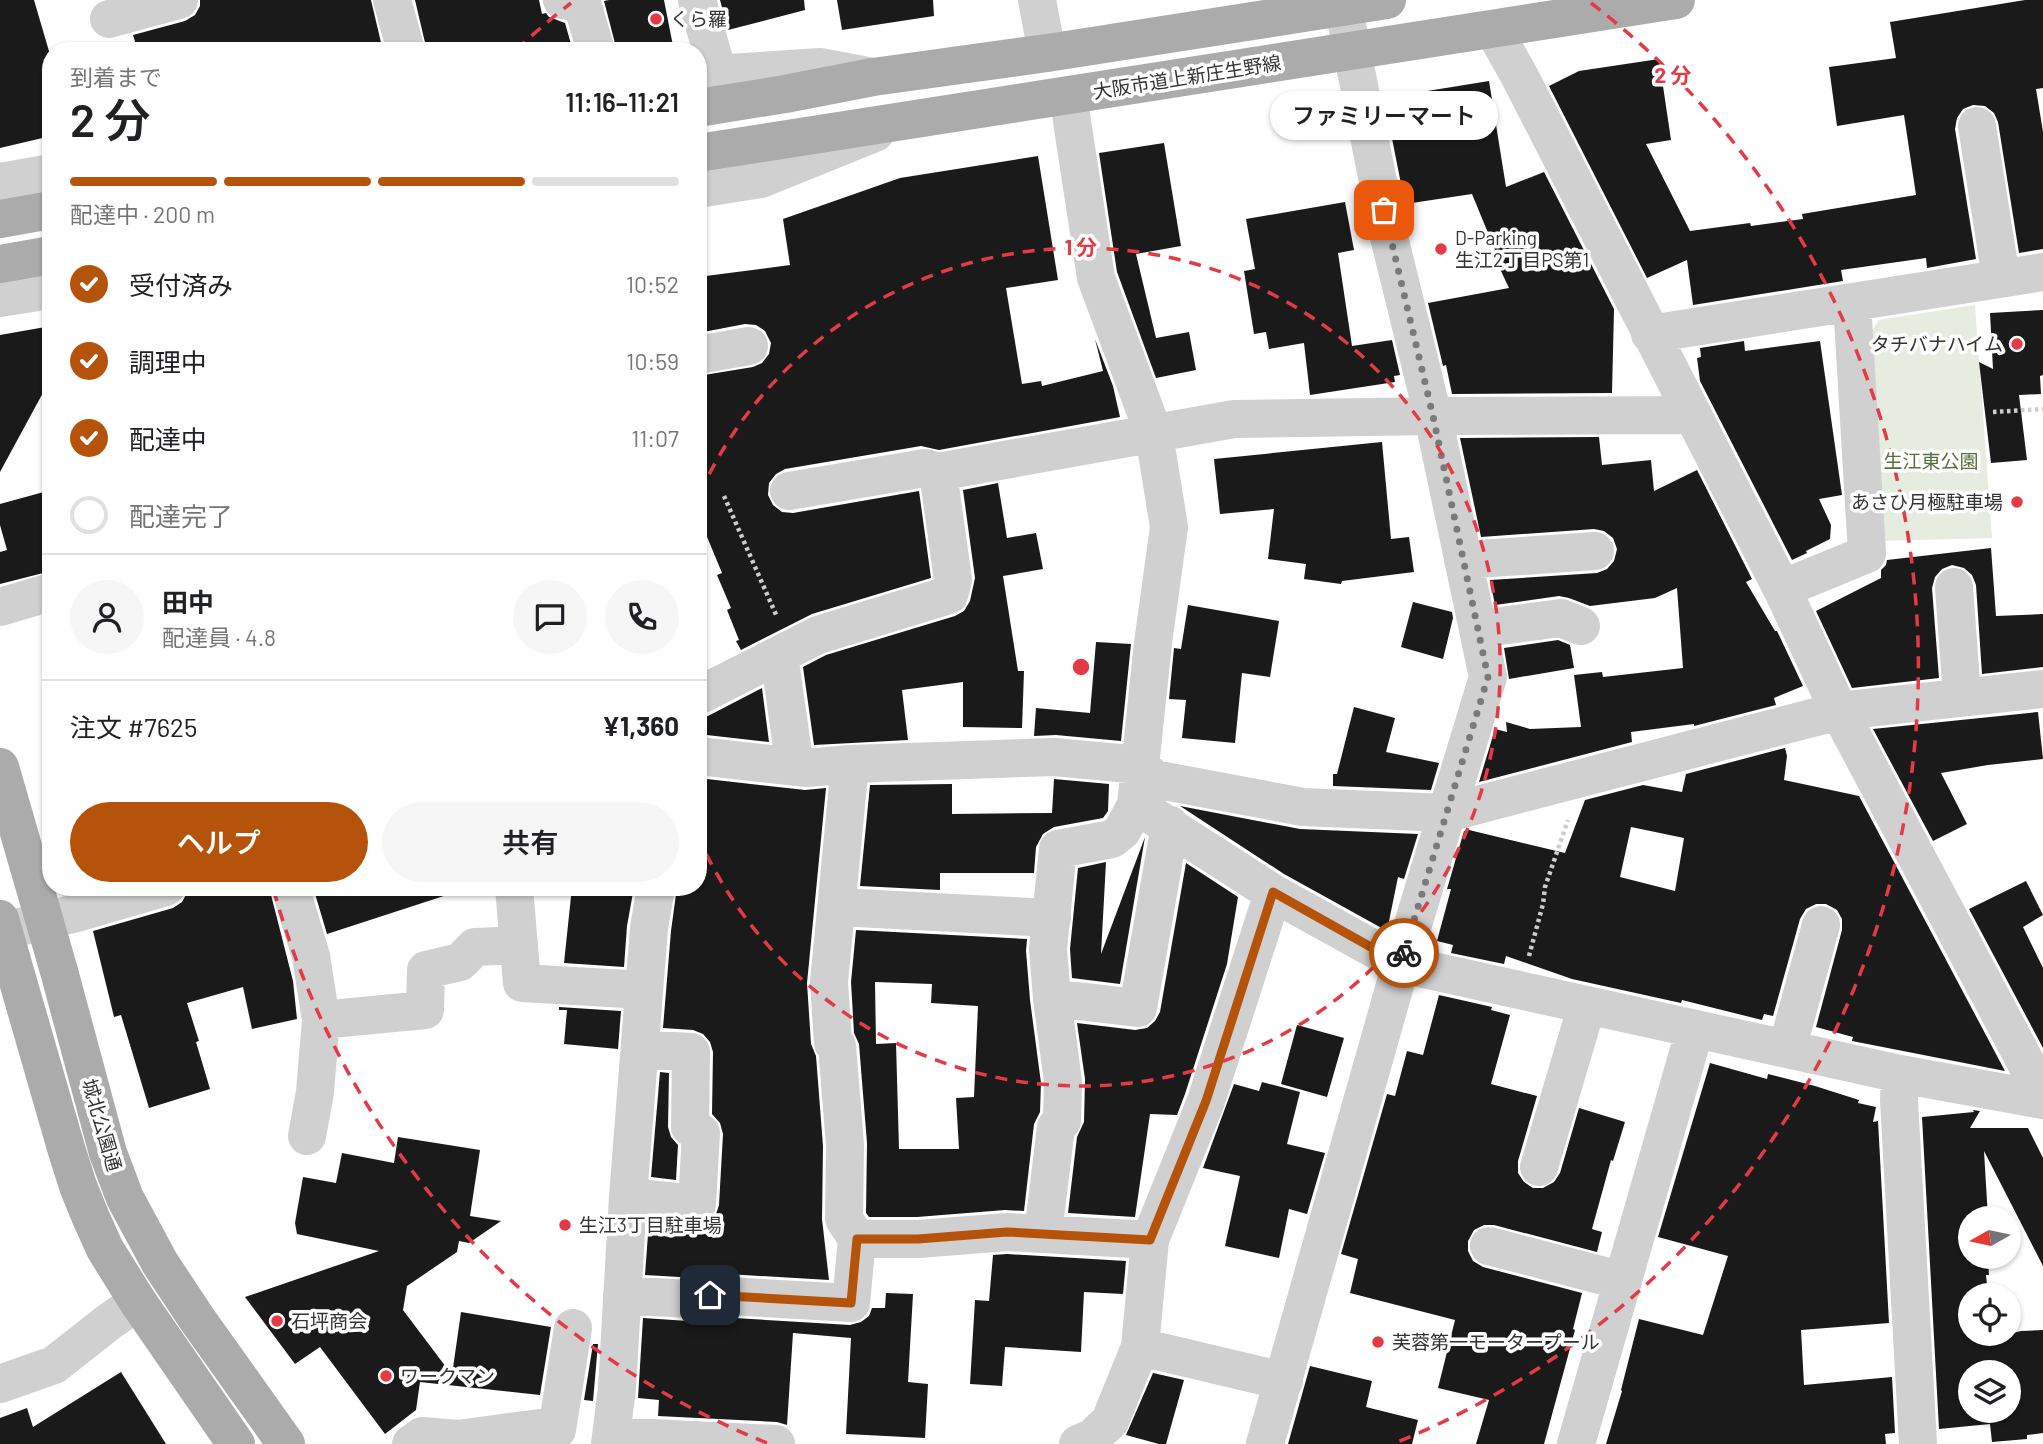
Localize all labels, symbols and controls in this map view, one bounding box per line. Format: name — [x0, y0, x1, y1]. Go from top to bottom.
place label: くら羅 — [670, 7, 727, 30]
marker: くら羅 — [648, 11, 664, 27]
street label: 大阪市道上新庄生野線 — [1091, 50, 1283, 103]
text: 2 分 — [1655, 62, 1691, 87]
text: 到着まで — [70, 63, 162, 91]
text: 11:16–11:21 — [565, 86, 679, 117]
text: 2 分 — [70, 91, 151, 146]
callout: ファミリーマート — [1270, 91, 1498, 140]
text: ファミリーマート — [1292, 101, 1476, 129]
pin — [1354, 180, 1414, 240]
icon: bag — [1365, 191, 1403, 229]
text: 配達中 · 200 m — [70, 200, 215, 228]
place label: D-Parking 生江2丁目PS第1 — [1455, 226, 1589, 271]
text: 1 分 — [1065, 234, 1097, 259]
marker: D-Parking 生江2丁目PS第1 — [1433, 241, 1449, 257]
icon: check — [70, 265, 108, 303]
text: 受付済み — [129, 269, 233, 300]
text: 10:52 — [626, 270, 679, 298]
place label: タチバナハイム — [1871, 332, 2003, 355]
marker: タチバナハイム — [2009, 336, 2025, 352]
icon: check — [70, 342, 108, 380]
text: 調理中 — [129, 346, 207, 377]
text: 10:59 — [626, 347, 679, 375]
icon: check — [70, 419, 108, 457]
text: 配達中 — [129, 423, 207, 454]
text: 11:07 — [631, 424, 679, 452]
park label: 生江東公園 — [1883, 449, 1979, 472]
place label: あさひ月極駐車場 — [1851, 490, 2003, 513]
marker: あさひ月極駐車場 — [2009, 494, 2025, 510]
text: 配達完了 — [129, 500, 233, 531]
button: person — [70, 580, 144, 654]
button: chat — [513, 580, 587, 654]
button: phone — [605, 580, 679, 654]
text: 田中 — [162, 586, 214, 617]
text: 配達員 · 4.8 — [162, 623, 276, 651]
centre of rings — [1069, 655, 1093, 679]
text: ¥1,360 — [602, 710, 679, 741]
text: 注文 #7625 — [70, 711, 197, 742]
button: ヘルプ — [70, 802, 368, 882]
button: 共有 — [382, 802, 679, 882]
courier — [1369, 918, 1439, 988]
icon: bike — [1385, 934, 1423, 972]
street label: 城北公園通 — [78, 1076, 127, 1174]
north arrow — [1958, 1206, 2021, 1269]
map controls — [1958, 1206, 2021, 1423]
place label: 生江3丁目駐車場 — [579, 1213, 722, 1236]
marker: 生江3丁目駐車場 — [557, 1217, 573, 1233]
pin — [680, 1265, 740, 1325]
icon: home — [691, 1276, 729, 1314]
button: locate — [1958, 1283, 2021, 1346]
place label: 石坪商会 — [291, 1309, 367, 1332]
marker: 石坪商会 — [269, 1313, 285, 1329]
place label: 芙蓉第一モータープール — [1392, 1330, 1600, 1353]
marker: 芙蓉第一モータープール — [1370, 1334, 1386, 1350]
button: layers — [1958, 1360, 2021, 1423]
place label: ワークマン — [400, 1364, 495, 1387]
marker: ワークマン — [378, 1368, 394, 1384]

